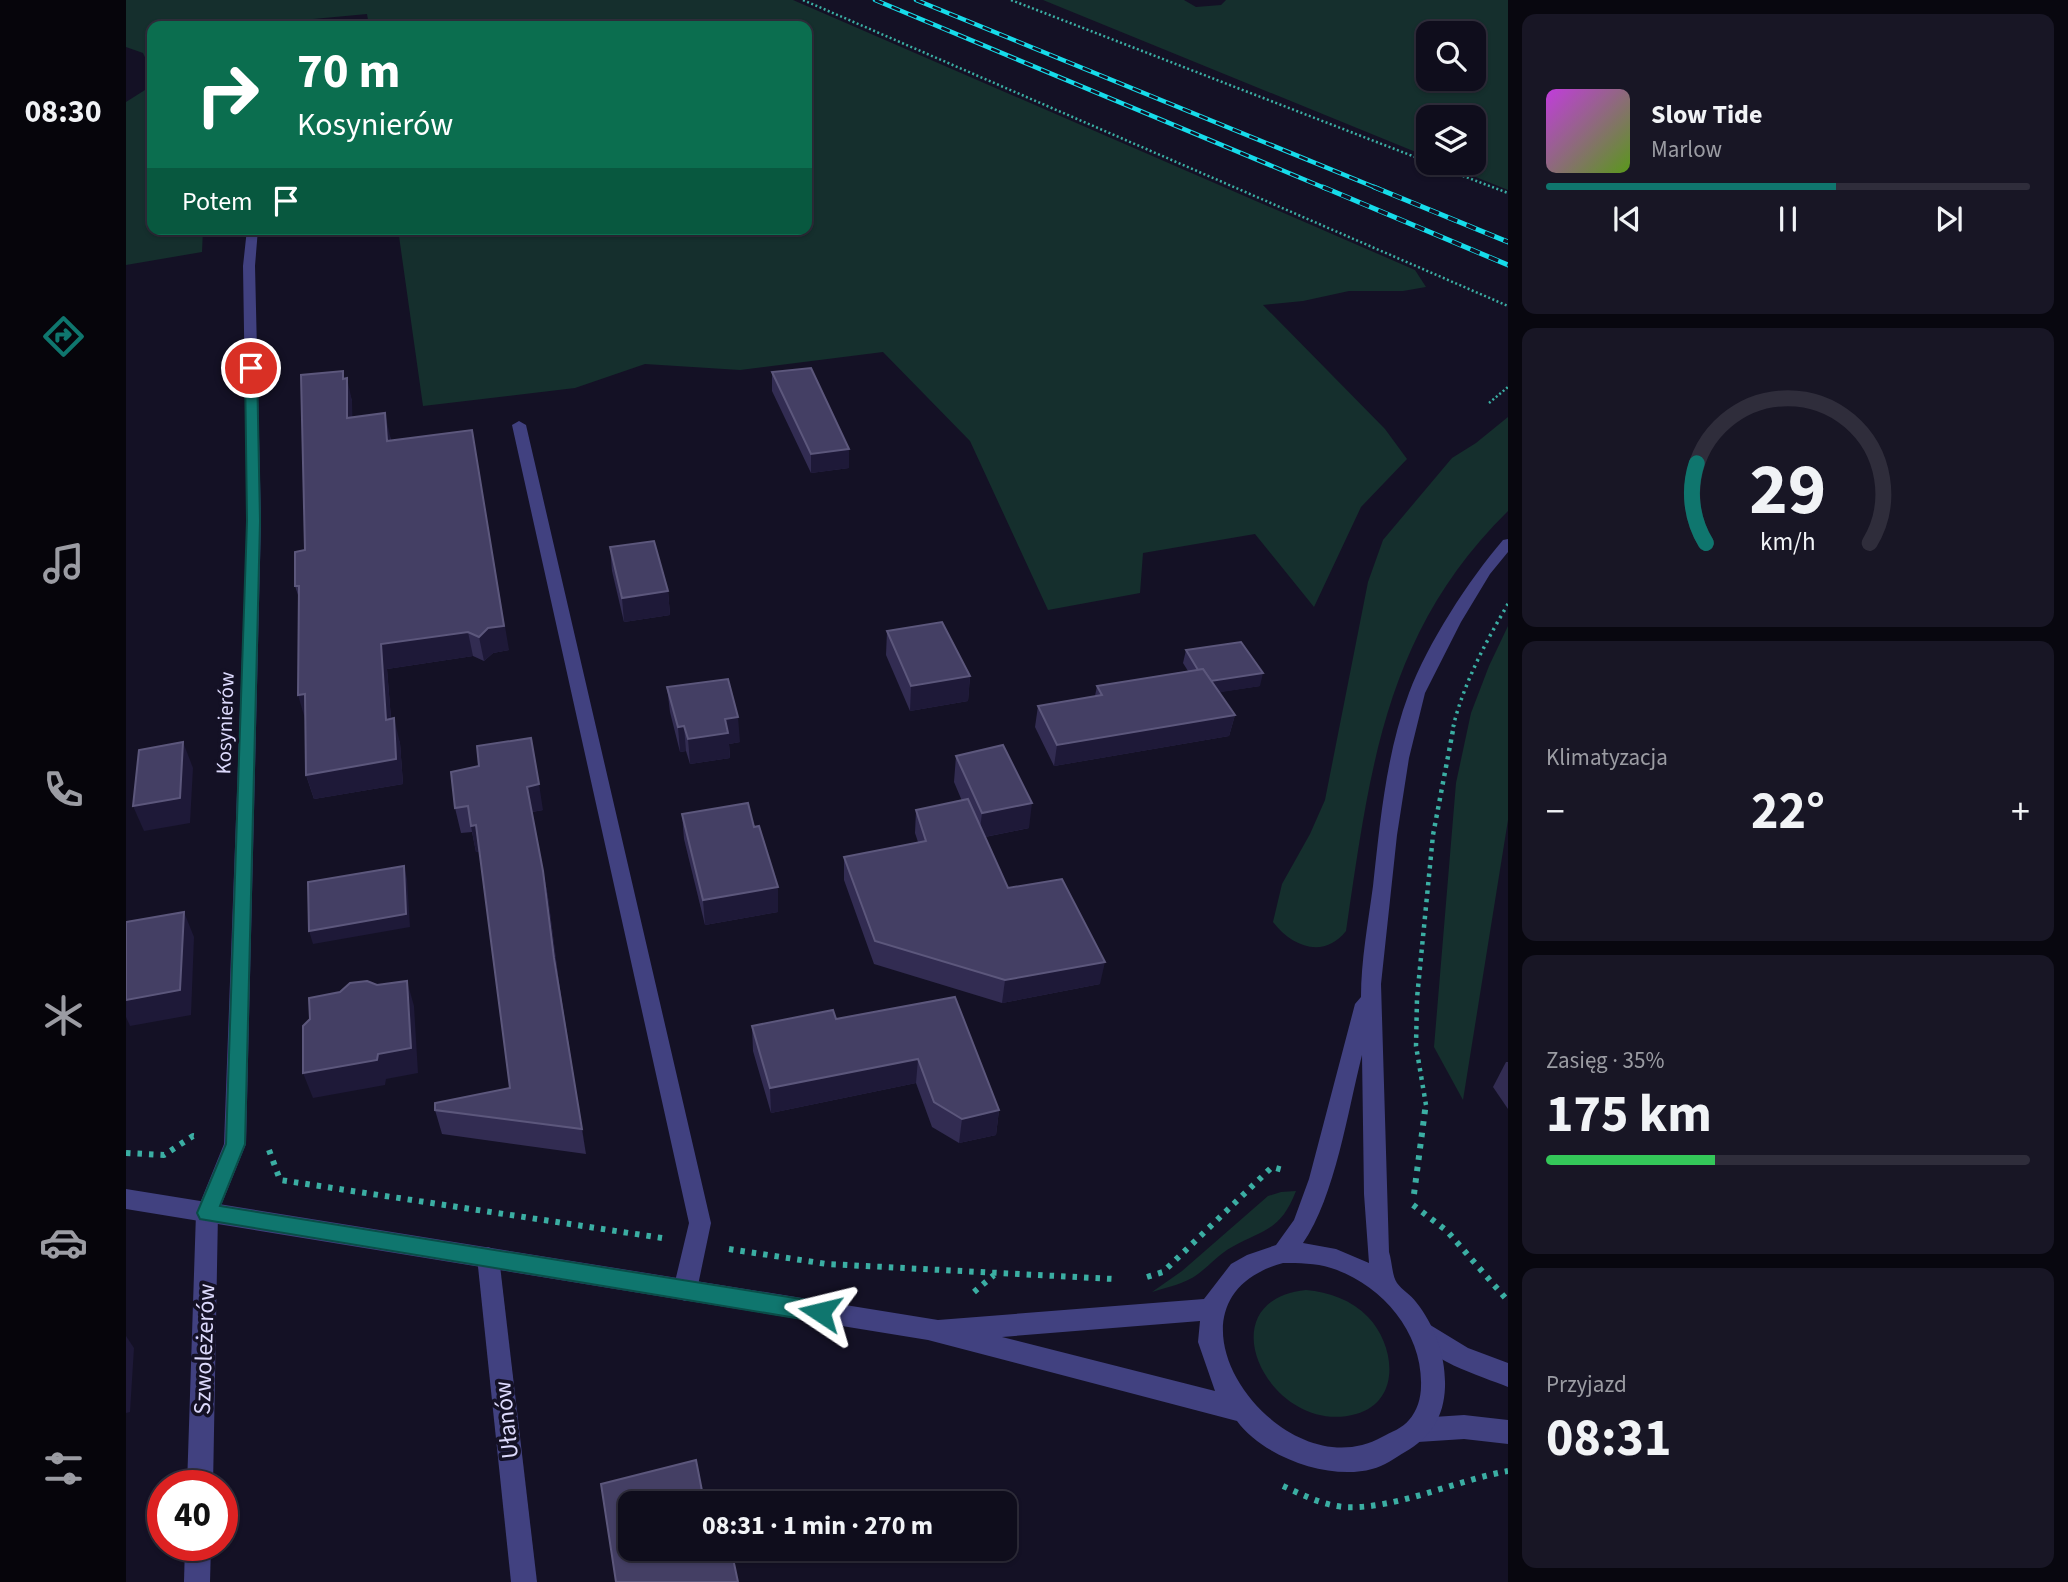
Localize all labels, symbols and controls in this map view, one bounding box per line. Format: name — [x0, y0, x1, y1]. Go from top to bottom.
map controls — [1416, 21, 1486, 175]
button: search — [1416, 21, 1486, 91]
text: 70 m — [297, 37, 401, 107]
icon: right — [182, 49, 273, 140]
text: 08:30 — [24, 89, 102, 135]
text: Slow Tide — [1651, 96, 1762, 133]
text: Kosynierów — [297, 102, 453, 148]
button: layers — [1416, 105, 1486, 175]
text: Marlow — [1651, 133, 1722, 166]
icon: arrive — [267, 182, 305, 220]
text: Potem — [182, 183, 253, 220]
icon: previous — [1608, 200, 1646, 238]
icon: pause — [1769, 200, 1807, 238]
icon: next — [1930, 200, 1968, 238]
icon: directions — [39, 312, 88, 361]
pin — [221, 338, 281, 398]
icon: arrive — [232, 349, 270, 387]
text: 29 — [1750, 439, 1826, 543]
text: km/h — [1760, 524, 1816, 560]
icon: music — [39, 539, 88, 588]
street label: Kosynierów — [208, 671, 242, 775]
text: Klimatyzacja — [1546, 741, 1668, 774]
icon: phone — [39, 765, 88, 814]
text: 22° — [1751, 775, 1825, 849]
text: − — [1546, 785, 1565, 839]
text: + — [2011, 785, 2030, 839]
icon: climate — [39, 991, 88, 1040]
text: Zasięg · 35% — [1546, 1044, 1664, 1077]
text: 175 km — [1546, 1078, 1712, 1152]
icon: car — [39, 1218, 88, 1267]
position arrow — [783, 1275, 857, 1349]
street label: Szwoleżerów — [185, 1283, 224, 1415]
text: Przyjazd — [1546, 1368, 1627, 1401]
street label: Ułanów — [485, 1379, 528, 1461]
text: 08:31 — [1546, 1402, 1671, 1476]
icon: filters — [39, 1444, 88, 1493]
speed limit sign: 40 — [147, 1470, 238, 1561]
text: 08:31 · 1 min · 270 m — [702, 1507, 933, 1544]

